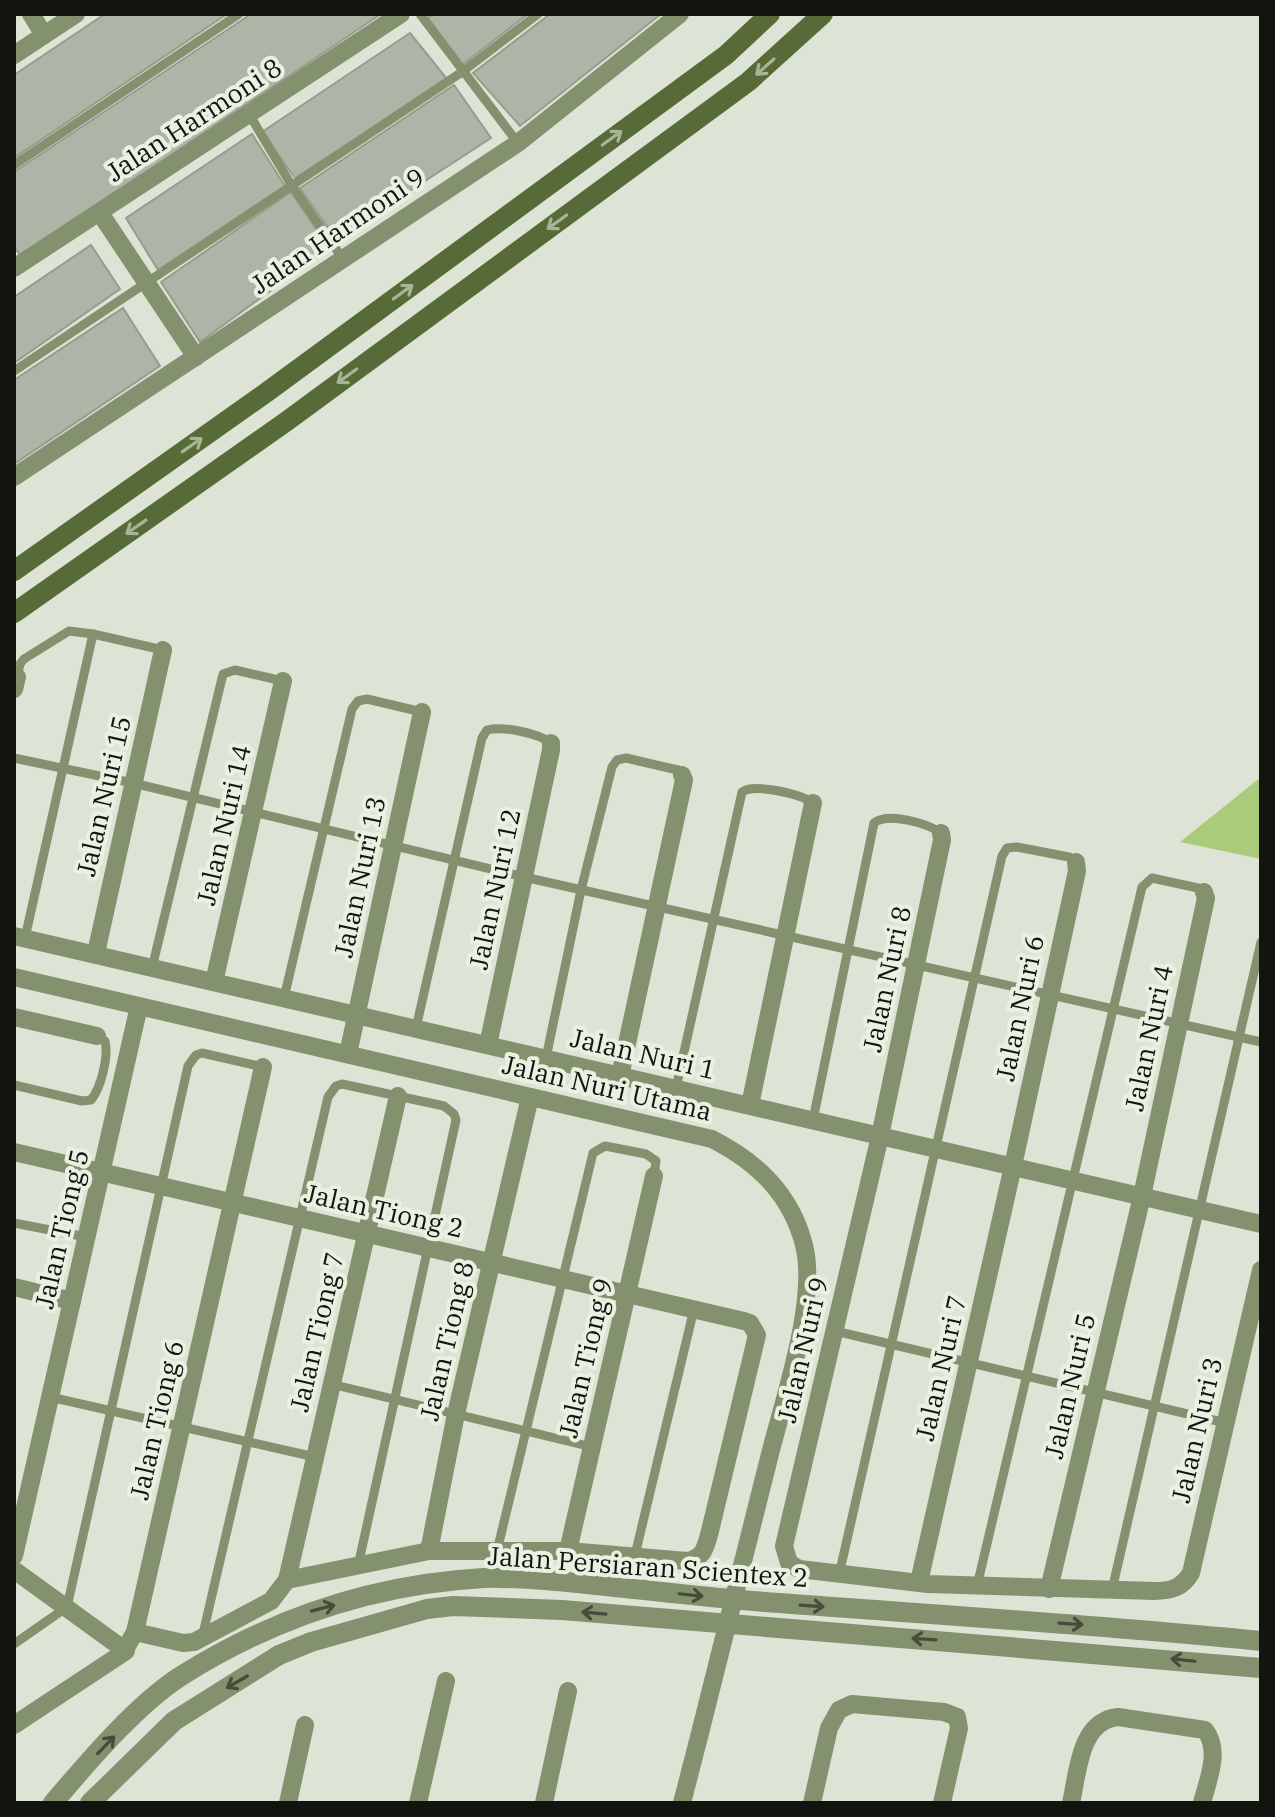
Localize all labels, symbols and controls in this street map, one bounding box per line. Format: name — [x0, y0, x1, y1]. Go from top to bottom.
street label: Jalan Harmoni 8 — [99, 50, 288, 189]
one-way arrow — [755, 57, 775, 76]
one-way arrow — [601, 130, 622, 147]
street label: Jalan Harmoni 9 — [244, 159, 431, 301]
one-way arrow — [547, 214, 568, 231]
one-way arrow — [391, 284, 413, 301]
one-way arrow — [337, 368, 359, 385]
one-way arrow — [181, 437, 203, 453]
one-way arrow — [125, 519, 147, 535]
street label: Jalan Nuri 15 — [68, 712, 138, 879]
street label: Jalan Nuri 14 — [188, 741, 258, 908]
street label: Jalan Nuri 13 — [325, 793, 393, 960]
street label: Jalan Nuri 12 — [460, 805, 528, 972]
street label: Jalan Nuri 8 — [854, 903, 918, 1055]
street label: Jalan Nuri 6 — [987, 932, 1051, 1084]
street label: Jalan Nuri 4 — [1116, 962, 1180, 1114]
street label: Jalan Nuri 1 — [567, 1020, 719, 1086]
street label: Jalan Nuri Utama — [499, 1046, 715, 1128]
street label: Jalan Tiong 5 — [26, 1146, 96, 1312]
street label: Jalan Tiong 2 — [301, 1175, 467, 1245]
street label: Jalan Tiong 7 — [281, 1249, 351, 1415]
street label: Jalan Tiong 8 — [411, 1258, 481, 1424]
street label: Jalan Nuri 9 — [769, 1274, 835, 1426]
street label: Jalan Tiong 9 — [550, 1275, 620, 1441]
street label: Jalan Nuri 7 — [907, 1292, 973, 1444]
street label: Jalan Nuri 5 — [1036, 1310, 1102, 1462]
street label: Jalan Tiong 6 — [121, 1337, 191, 1503]
street label: Jalan Nuri 3 — [1163, 1354, 1229, 1506]
street label: Jalan Persiaran Scientex 2 — [486, 1538, 810, 1594]
one-way arrow — [677, 1588, 704, 1603]
one-way arrow — [798, 1599, 825, 1614]
one-way arrow — [309, 1600, 335, 1615]
one-way arrow — [581, 1605, 608, 1620]
one-way arrow — [1057, 1617, 1084, 1632]
one-way arrow — [911, 1631, 938, 1646]
one-way arrow — [1170, 1652, 1197, 1667]
one-way arrow — [226, 1675, 250, 1690]
one-way arrow — [96, 1736, 115, 1755]

